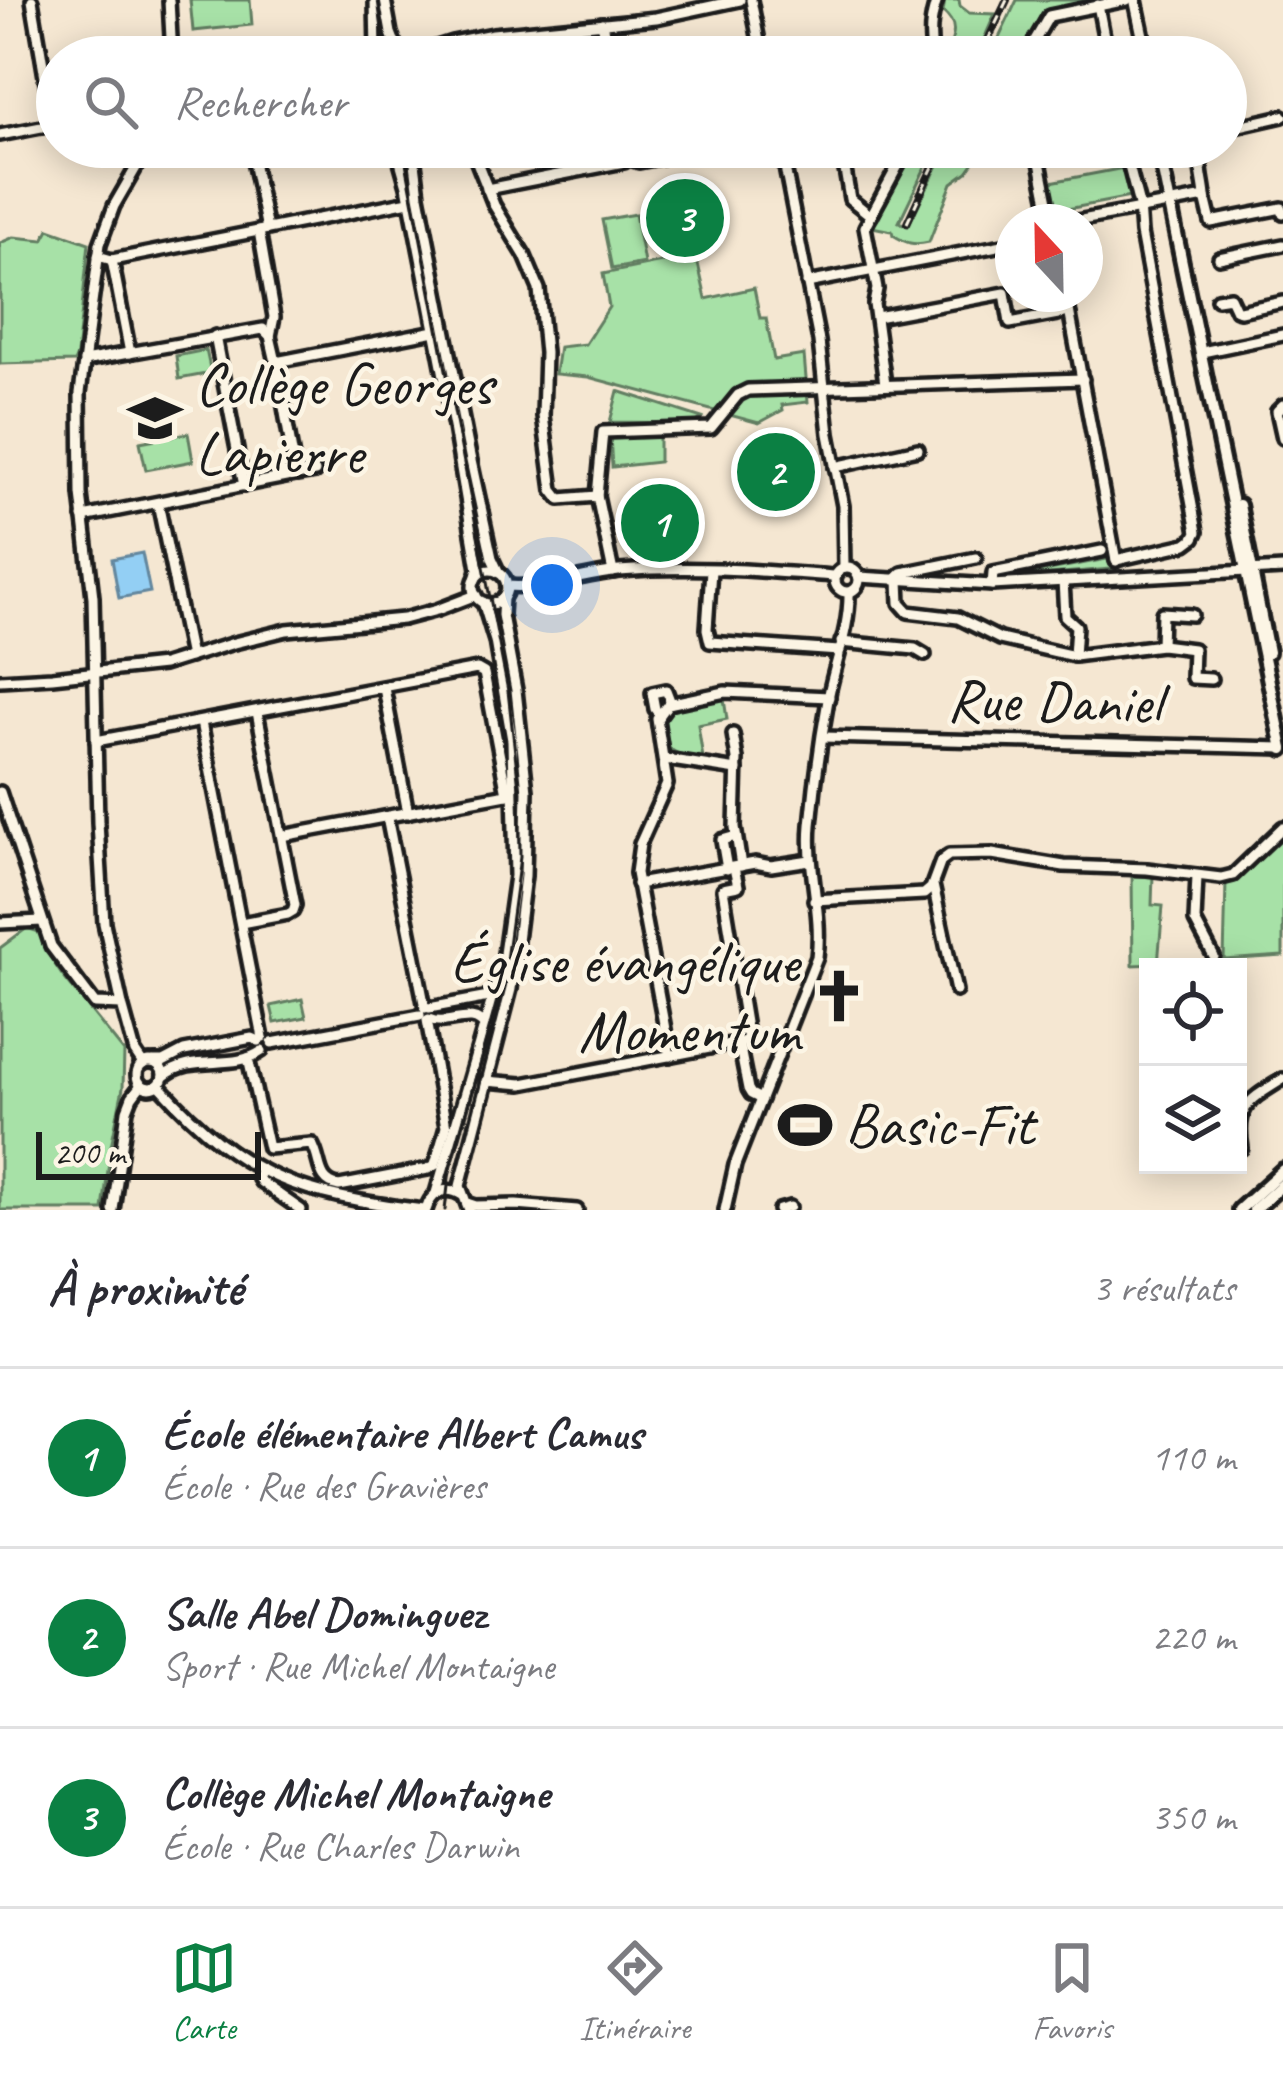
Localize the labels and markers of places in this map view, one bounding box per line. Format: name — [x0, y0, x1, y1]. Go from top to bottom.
pin: 3 — [646, 173, 724, 263]
place label: Collège Georges Lapierre — [195, 346, 498, 491]
school or university icon: Collège Georges Lapierre — [126, 389, 184, 447]
pin: 2 — [737, 427, 815, 517]
pin: 1 — [621, 478, 699, 568]
place label: Église évangélique Momentum — [451, 924, 803, 1069]
church icon: Église évangélique Momentum — [810, 967, 868, 1025]
place label: Basic-Fit — [845, 1087, 1039, 1163]
sports icon: Basic-Fit — [776, 1096, 834, 1154]

